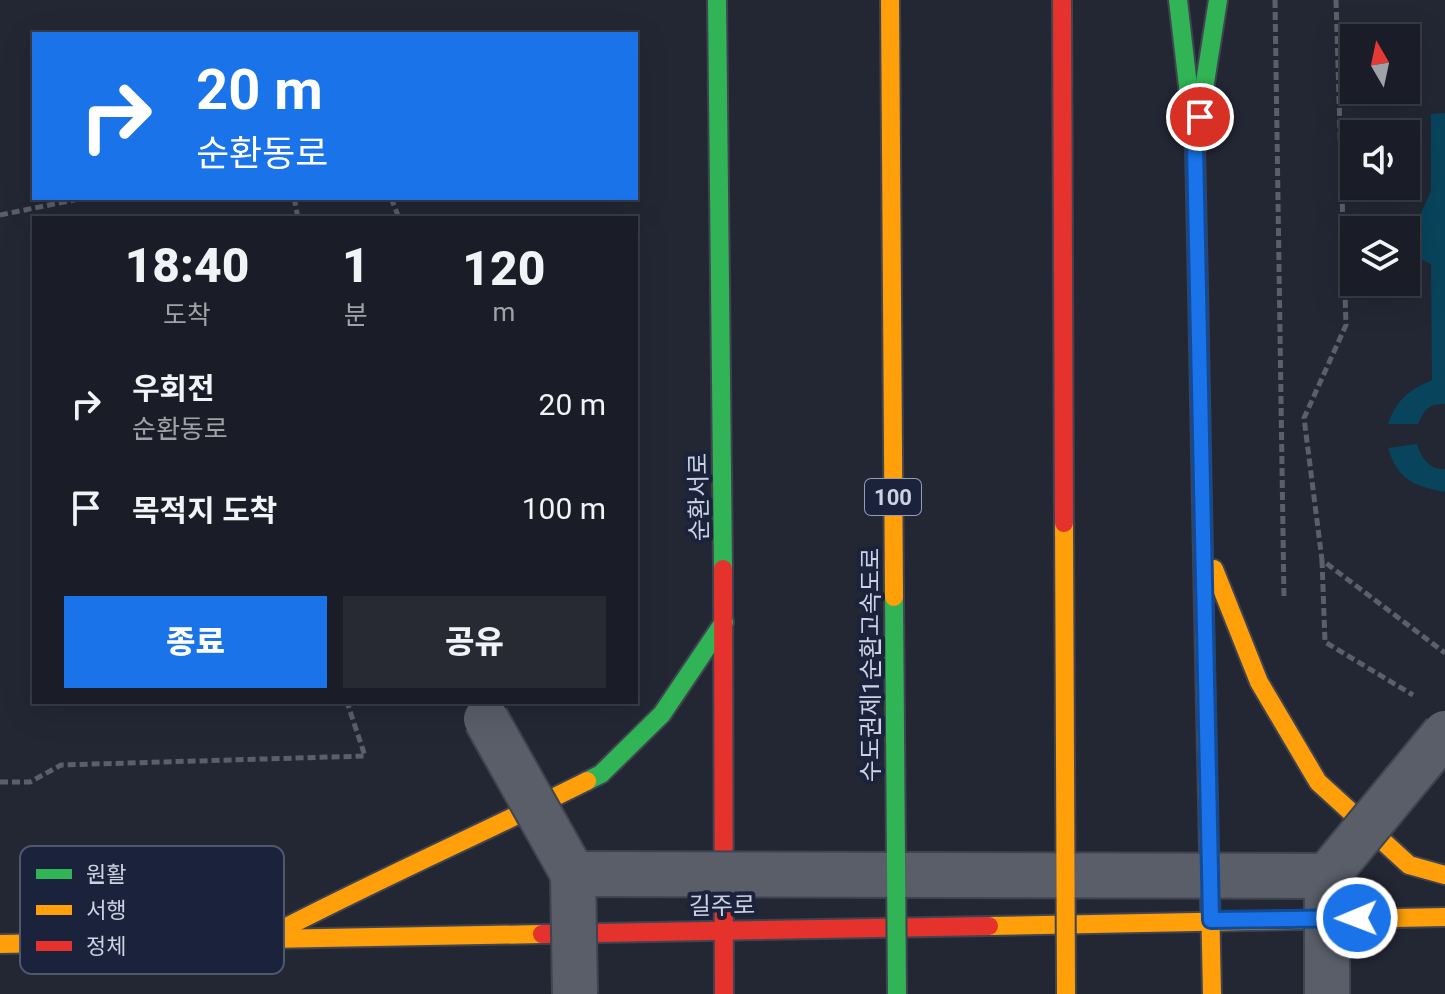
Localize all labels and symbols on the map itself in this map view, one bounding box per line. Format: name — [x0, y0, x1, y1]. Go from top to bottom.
north arrow — [1340, 24, 1420, 104]
pin — [1166, 83, 1234, 151]
street label: 순환서로 — [684, 453, 714, 541]
road number: 100 — [865, 479, 921, 515]
street label: 수도권제1순환고속도로 — [857, 548, 885, 782]
legend — [20, 846, 284, 974]
text: 원활 — [86, 862, 126, 887]
position arrow — [1315, 876, 1399, 960]
street label: 길주로 — [689, 891, 755, 921]
text: 서행 — [86, 898, 126, 923]
text: 정체 — [86, 934, 126, 959]

